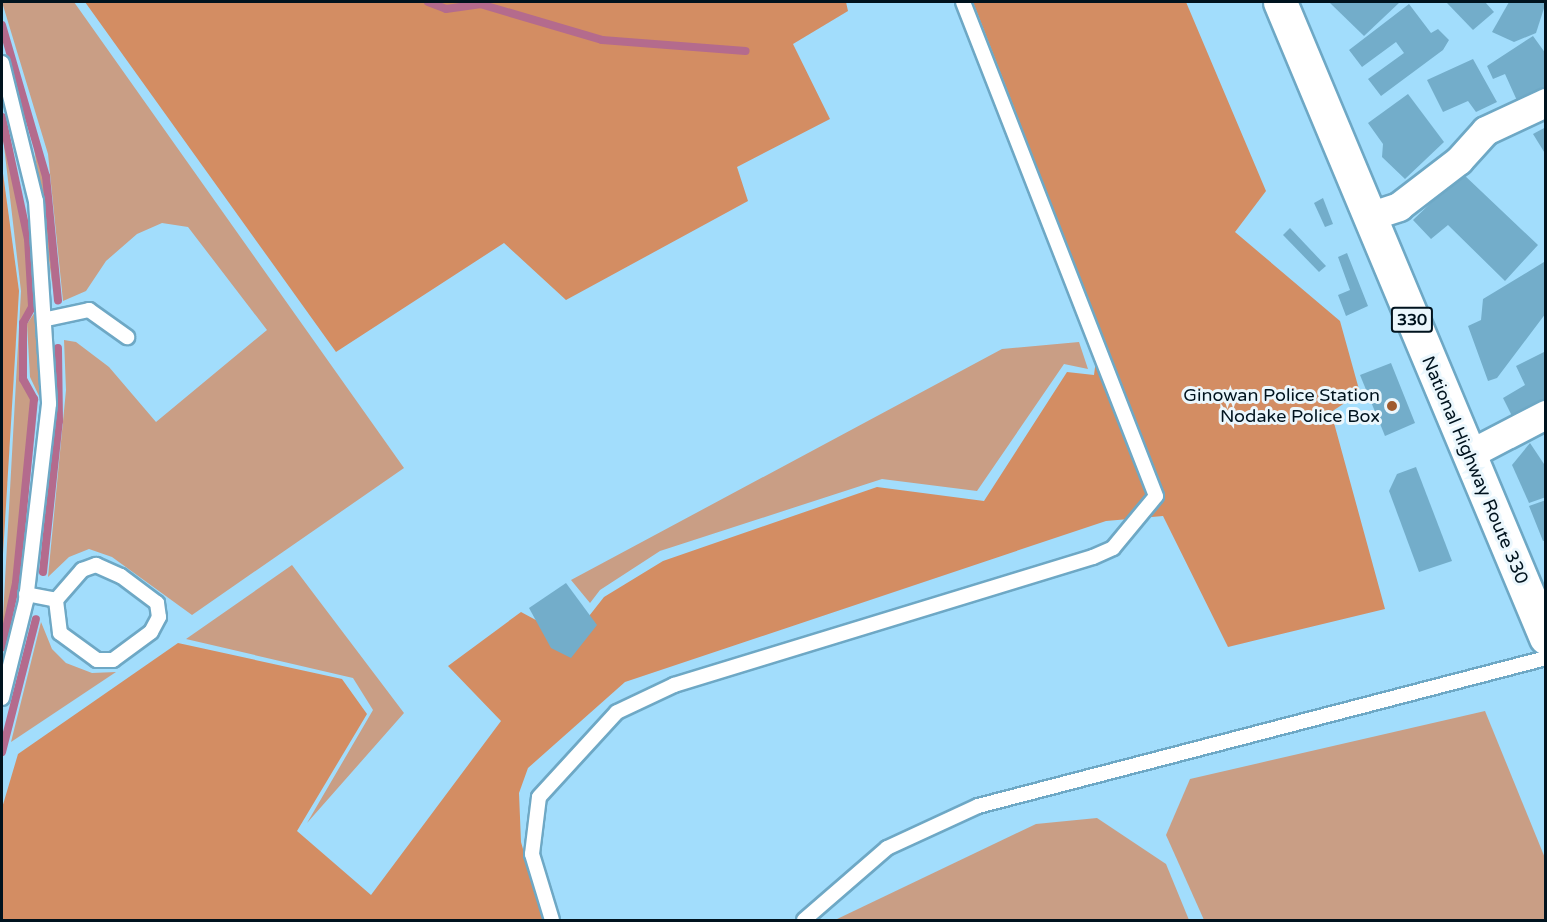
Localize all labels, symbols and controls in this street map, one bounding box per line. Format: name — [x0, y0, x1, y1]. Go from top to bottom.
road number: 330 — [1390, 307, 1434, 333]
street label: National Highway Route 330 — [1417, 353, 1533, 587]
place label: Ginowan Police Station Nodake Police Box — [1183, 385, 1380, 428]
marker: Ginowan Police Station Nodake Police Box — [1385, 399, 1399, 413]

